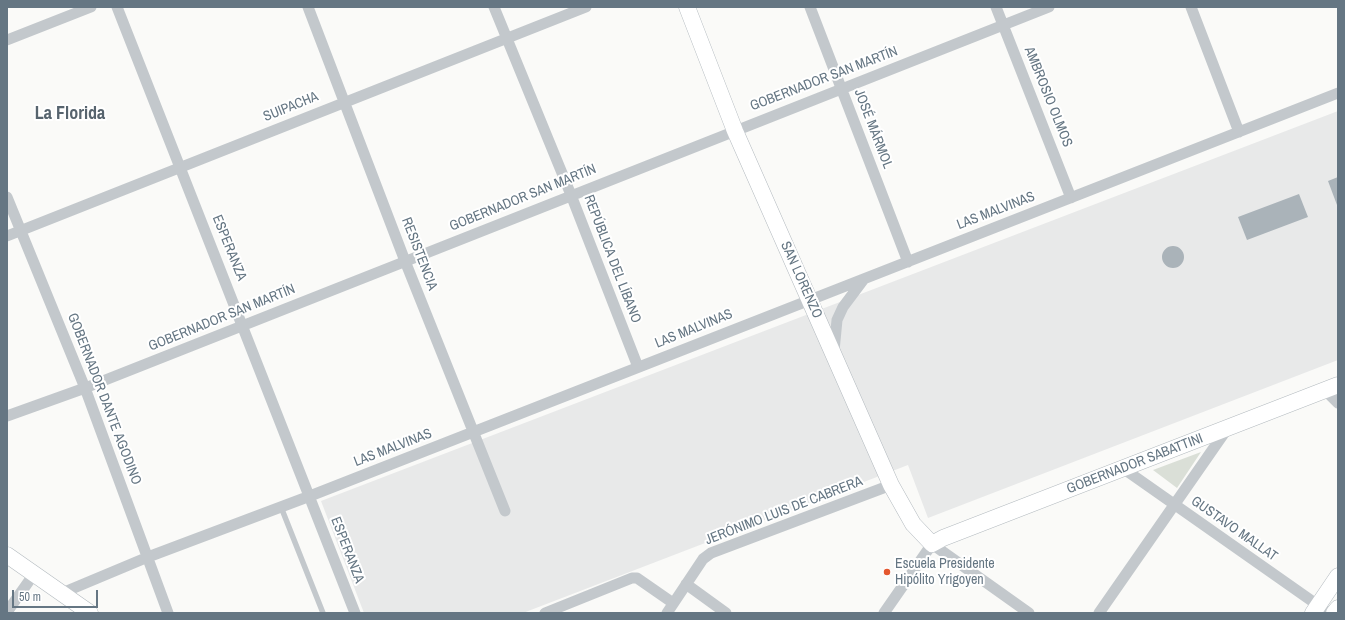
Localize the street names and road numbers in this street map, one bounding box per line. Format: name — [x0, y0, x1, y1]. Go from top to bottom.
street label: GOBERNADOR SAN MARTÍN — [748, 43, 900, 115]
street label: AMBROSIO OLMOS — [1020, 44, 1076, 150]
street label: JOSÉ MÁRMOL — [850, 87, 896, 171]
street label: SUIPACHA — [261, 88, 321, 126]
street label: GOBERNADOR SAN MARTÍN — [447, 161, 599, 235]
street label: LAS MALVINAS — [955, 188, 1037, 234]
street label: REPÚBLICA DEL LÍBANO — [580, 193, 644, 325]
street label: ESPERANZA — [208, 213, 250, 283]
street label: RESISTENCIA — [397, 215, 441, 293]
street label: SAN LORENZO — [777, 239, 825, 321]
street label: GOBERNADOR SAN MARTÍN — [146, 281, 298, 355]
street label: LAS MALVINAS — [653, 306, 735, 352]
street label: GOBERNADOR DANTE AGODINO — [63, 311, 145, 487]
street label: LAS MALVINAS — [352, 425, 434, 471]
street label: GOBERNADOR SABATTINI — [1064, 430, 1206, 498]
street label: JERÓNIMO LUIS DE CABRERA — [703, 473, 865, 549]
street label: GUSTAVO MALLAT — [1188, 493, 1280, 565]
street label: ESPERANZA — [327, 515, 367, 585]

